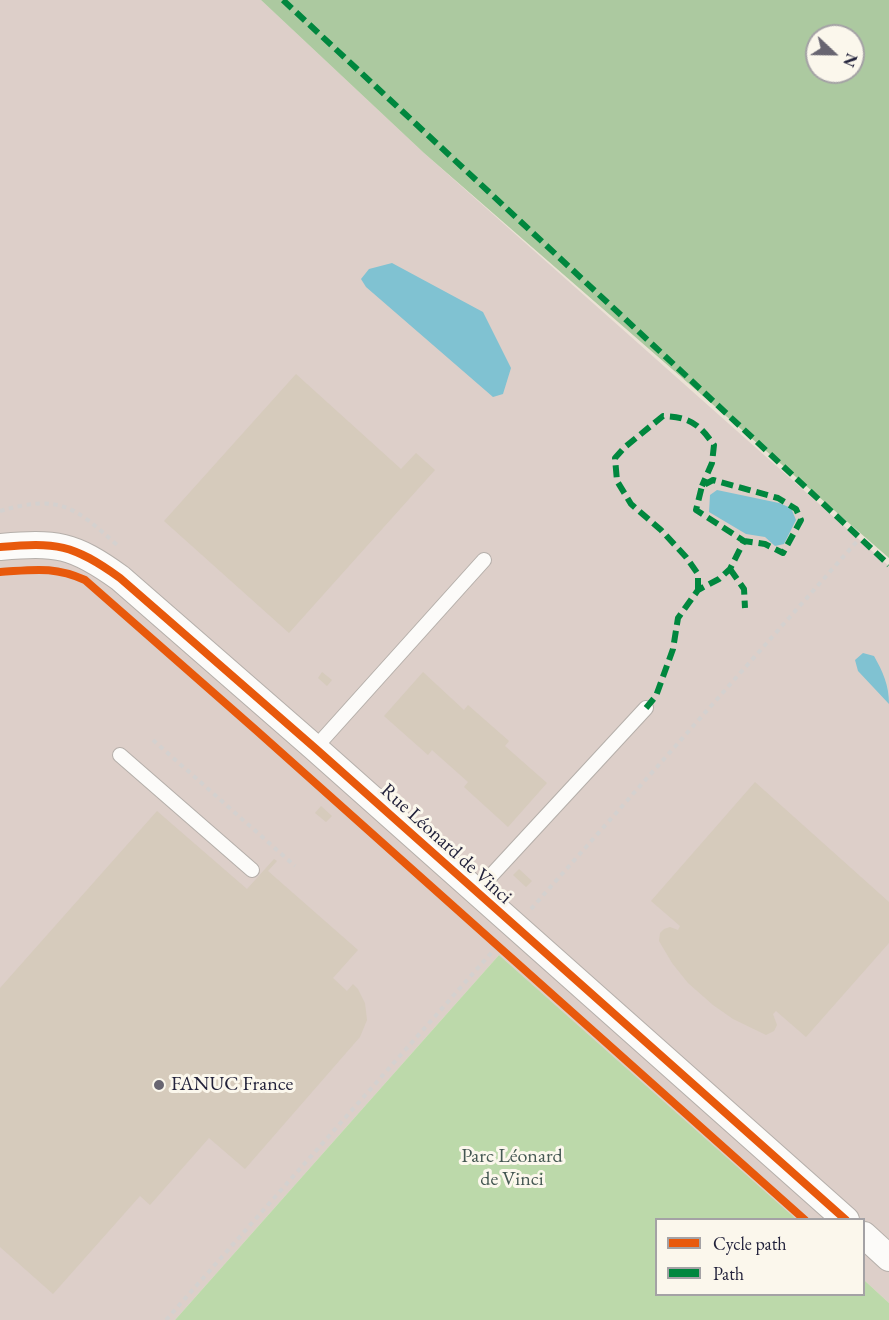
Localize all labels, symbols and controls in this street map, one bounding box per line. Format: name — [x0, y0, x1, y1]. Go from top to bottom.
north arrow — [805, 24, 865, 84]
text: N — [838, 50, 862, 70]
street label: Rue Léonard de Vinci — [375, 779, 517, 909]
place label: FANUC France — [171, 1073, 293, 1097]
marker: FANUC France — [152, 1078, 166, 1092]
park label: Parc Léonard de Vinci — [461, 1145, 563, 1192]
legend — [655, 1218, 865, 1296]
text: Cycle path — [713, 1232, 787, 1255]
text: Path — [713, 1262, 744, 1285]

